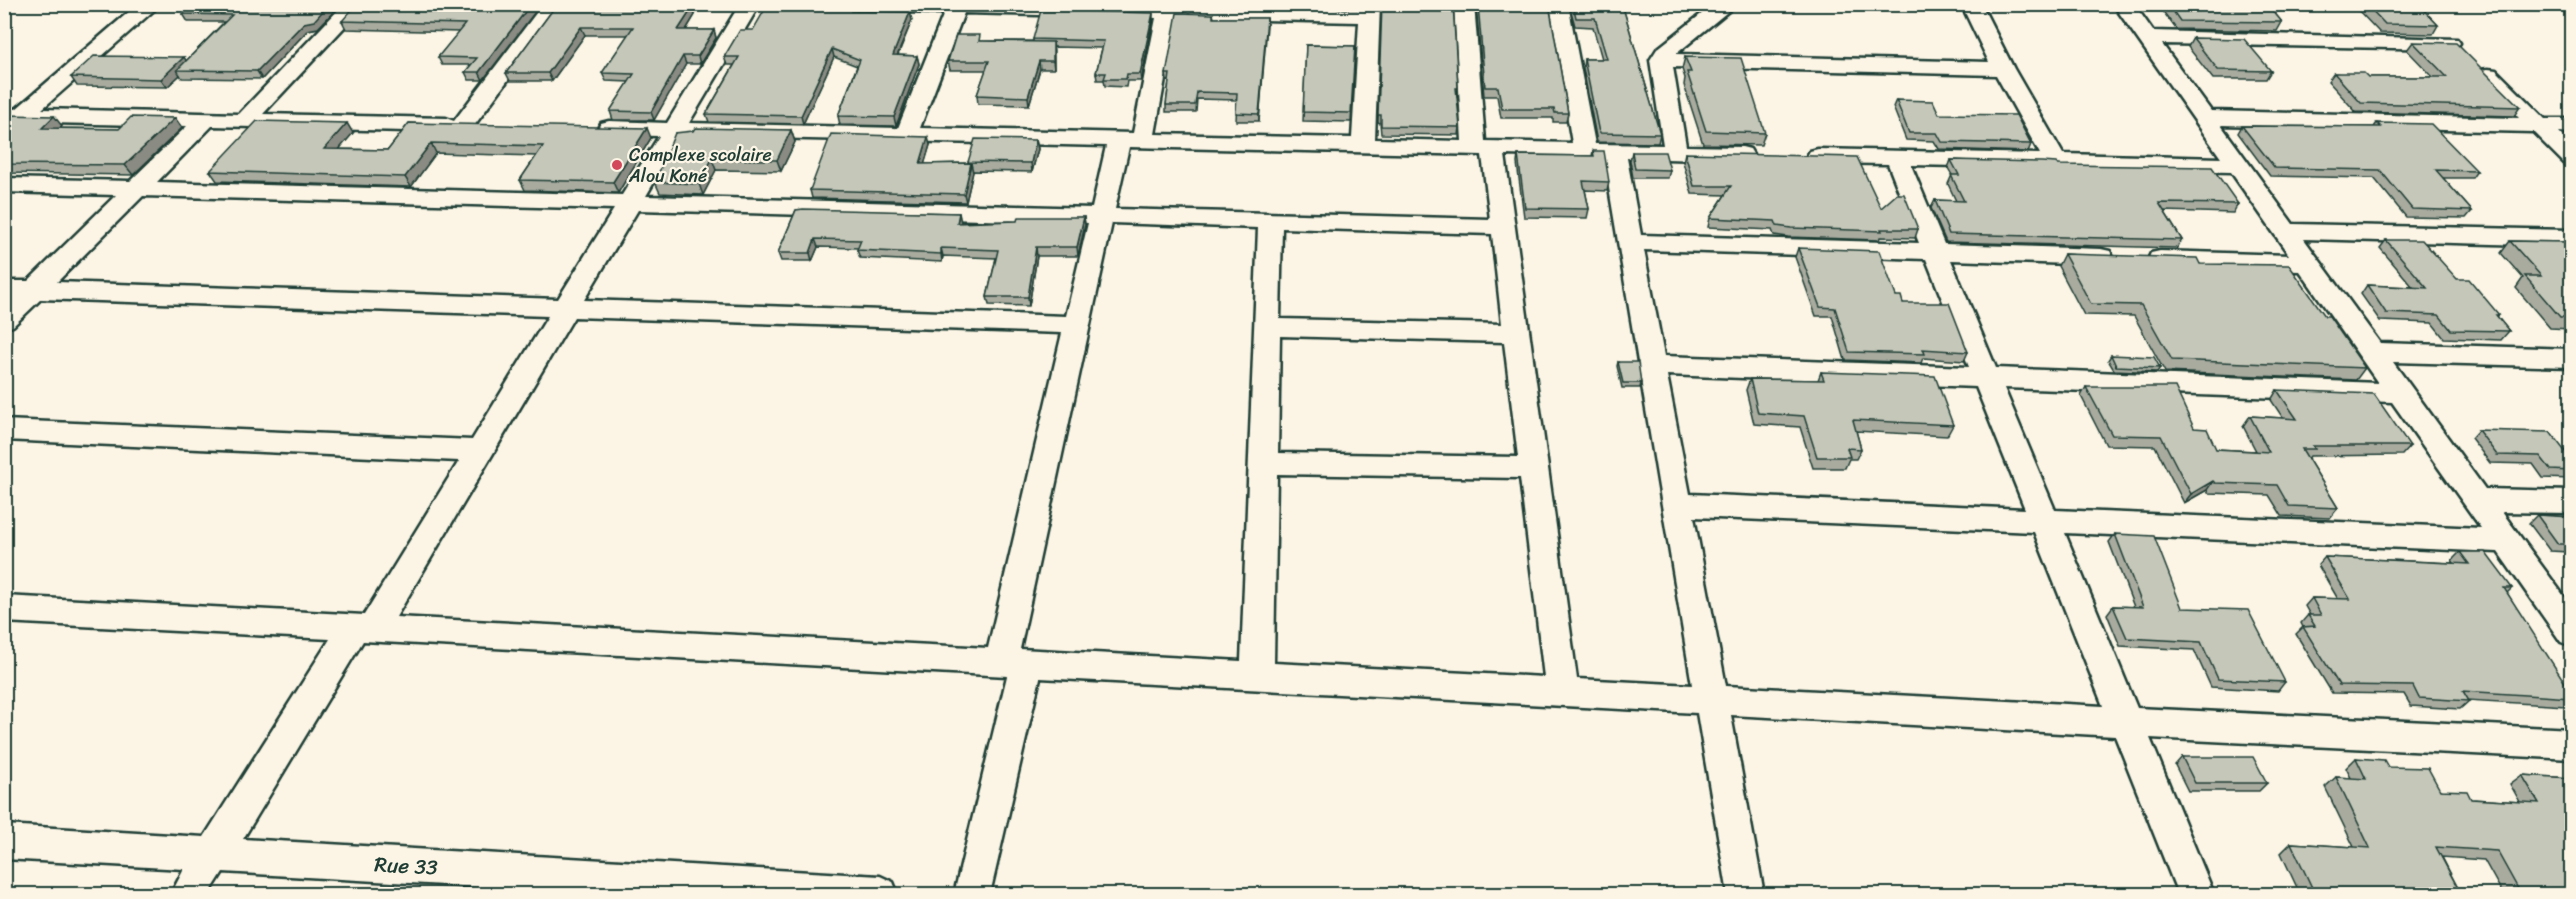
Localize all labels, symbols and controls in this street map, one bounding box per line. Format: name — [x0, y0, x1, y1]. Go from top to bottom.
place label: Complexe scolaire Alou Koné — [628, 139, 772, 192]
marker: Complexe scolaire Alou Koné — [610, 158, 624, 172]
street label: Rue 33 — [373, 845, 439, 887]

